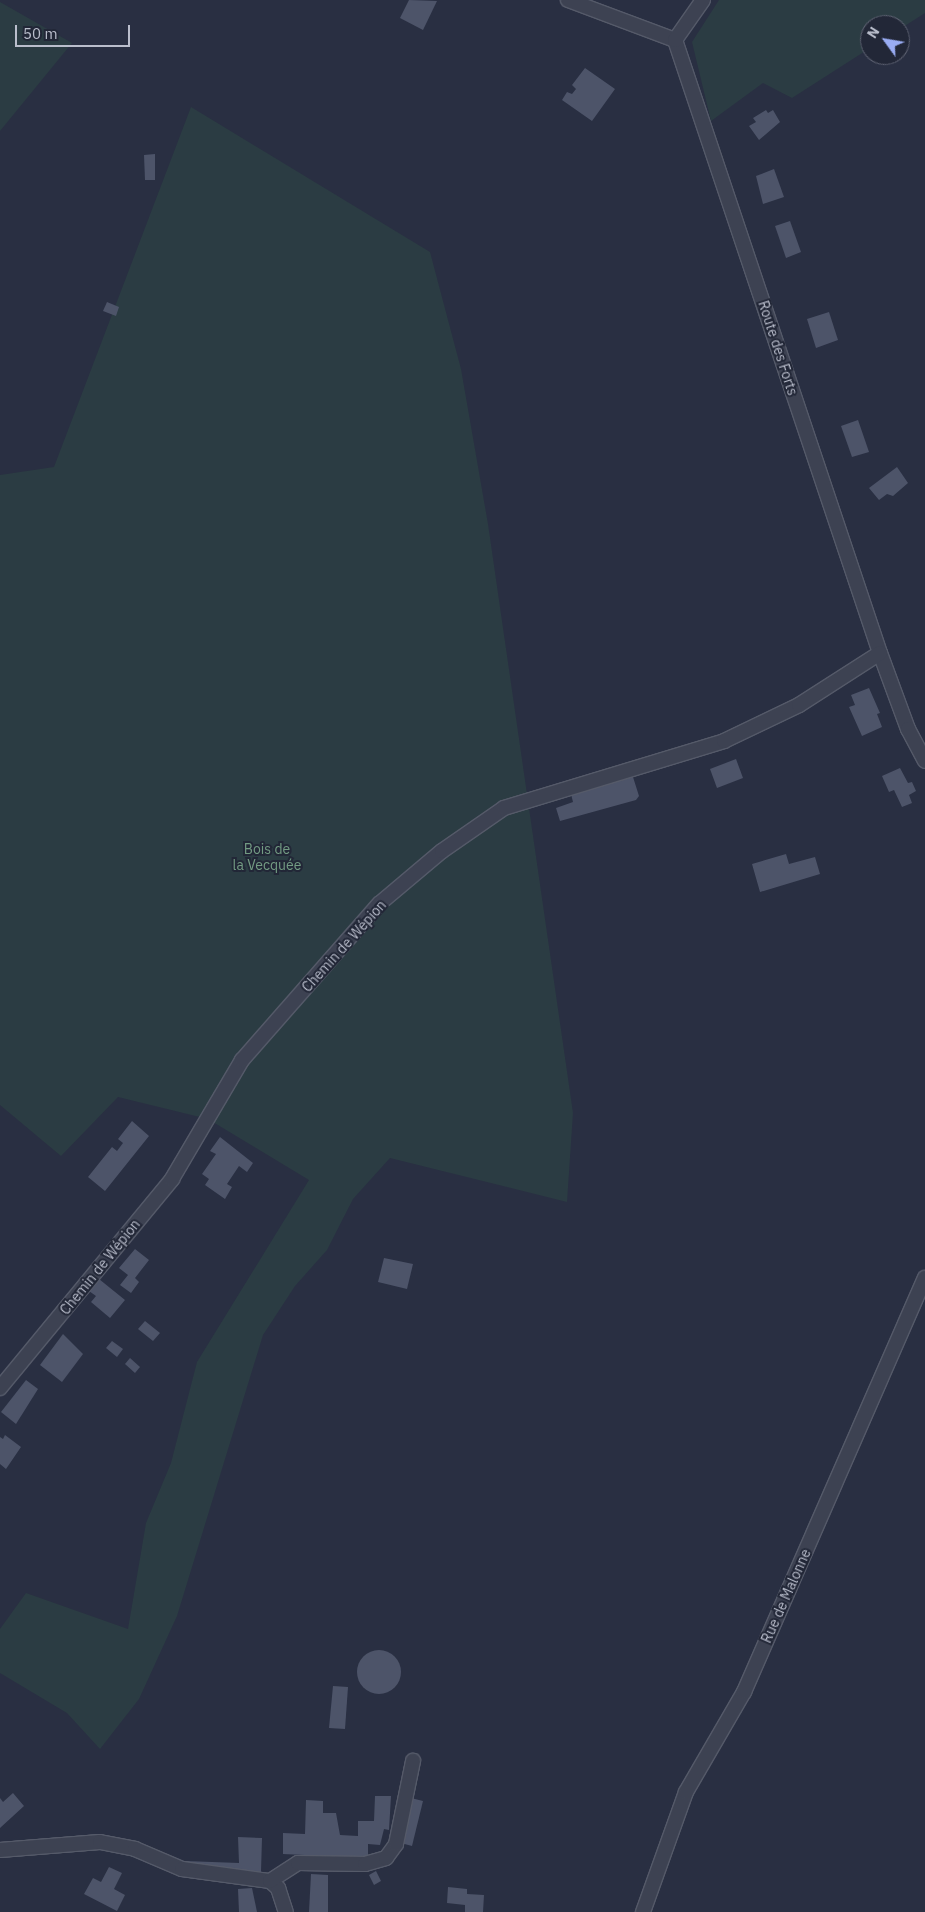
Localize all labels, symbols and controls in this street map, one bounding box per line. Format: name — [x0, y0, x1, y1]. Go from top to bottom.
scale bar — [18, 15, 132, 47]
north arrow — [860, 15, 910, 65]
text: 50 m — [23, 24, 58, 43]
text: N — [863, 24, 883, 42]
street label: Route des Forts — [755, 299, 801, 397]
park label: Bois de la Vecquée — [233, 841, 301, 874]
street label: Chemin de Wépion — [298, 897, 390, 995]
street label: Chemin de Wépion — [56, 1216, 144, 1318]
street label: Rue de Malonne — [758, 1546, 814, 1646]

